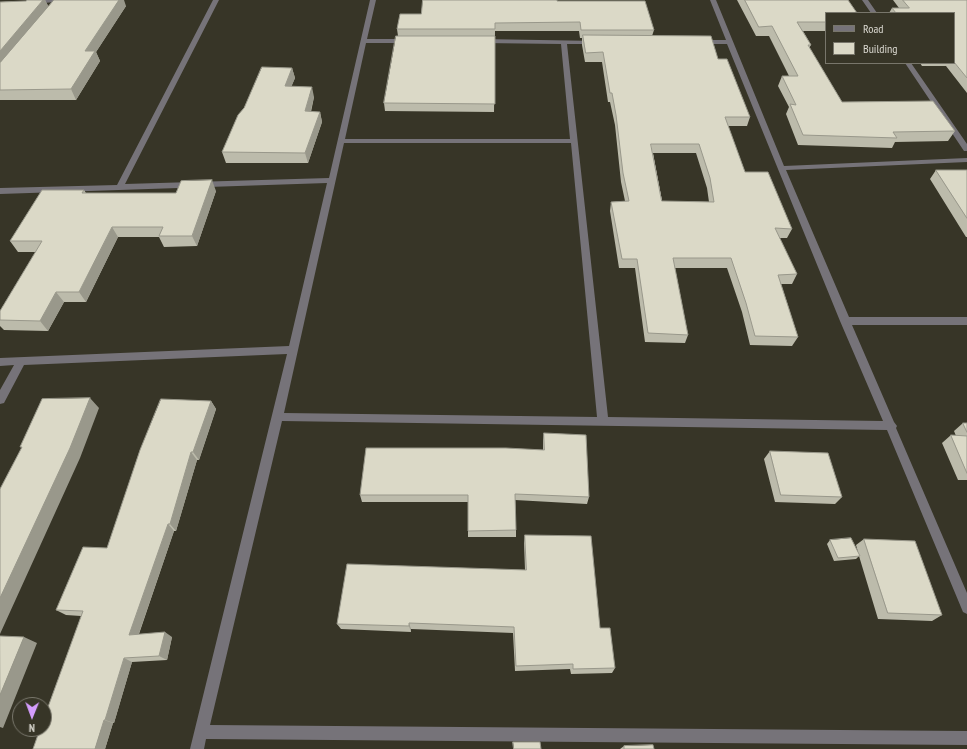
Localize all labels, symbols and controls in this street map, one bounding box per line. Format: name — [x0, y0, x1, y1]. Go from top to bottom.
legend — [825, 12, 955, 64]
text: Road — [863, 21, 883, 36]
text: Building — [863, 41, 898, 56]
north arrow — [12, 697, 52, 737]
text: N — [29, 721, 35, 735]

